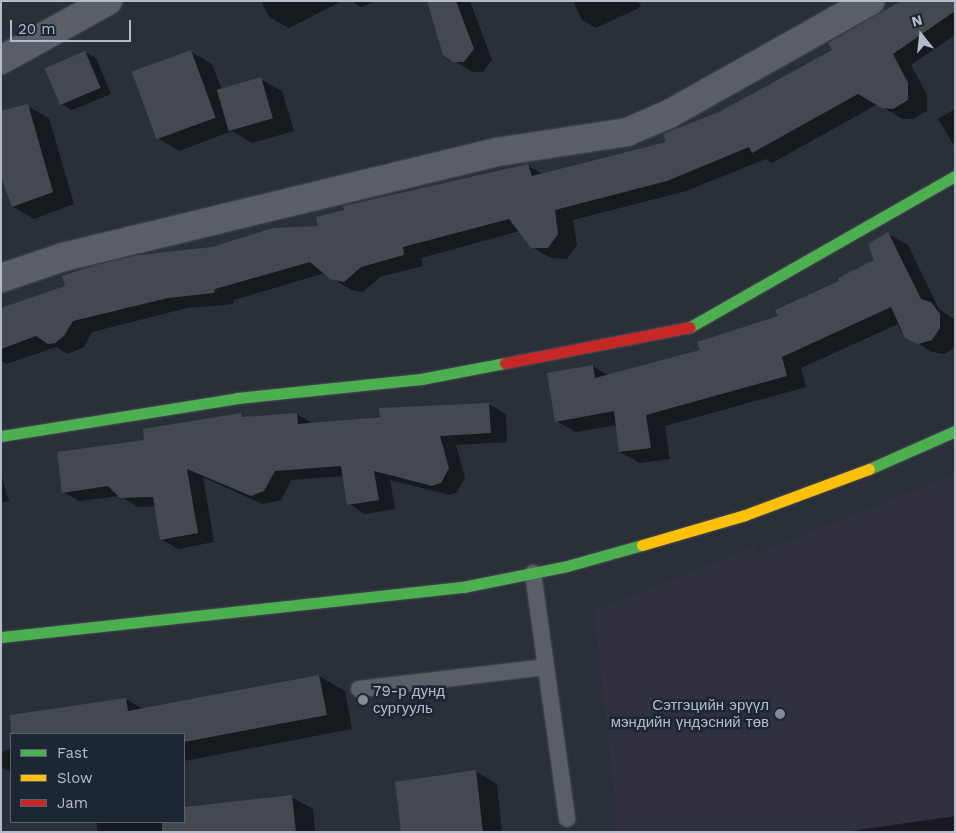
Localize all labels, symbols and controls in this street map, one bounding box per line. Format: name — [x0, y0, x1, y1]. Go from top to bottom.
scale bar — [12, 10, 134, 42]
north arrow — [896, 10, 946, 60]
text: N — [910, 11, 924, 30]
text: 20 m — [18, 20, 56, 38]
place label: 79-р дунд сургууль — [373, 682, 445, 717]
marker: 79-р дунд сургууль — [357, 694, 369, 706]
place label: Сэтгэцийн эрүүл мэндийн үндэсний төв — [611, 696, 769, 731]
marker: Сэтгэцийн эрүүл мэндийн үндэсний төв — [773, 707, 787, 721]
legend — [10, 733, 185, 823]
text: Fast — [57, 744, 88, 762]
text: Slow — [57, 769, 93, 787]
text: Jam — [57, 794, 88, 812]

